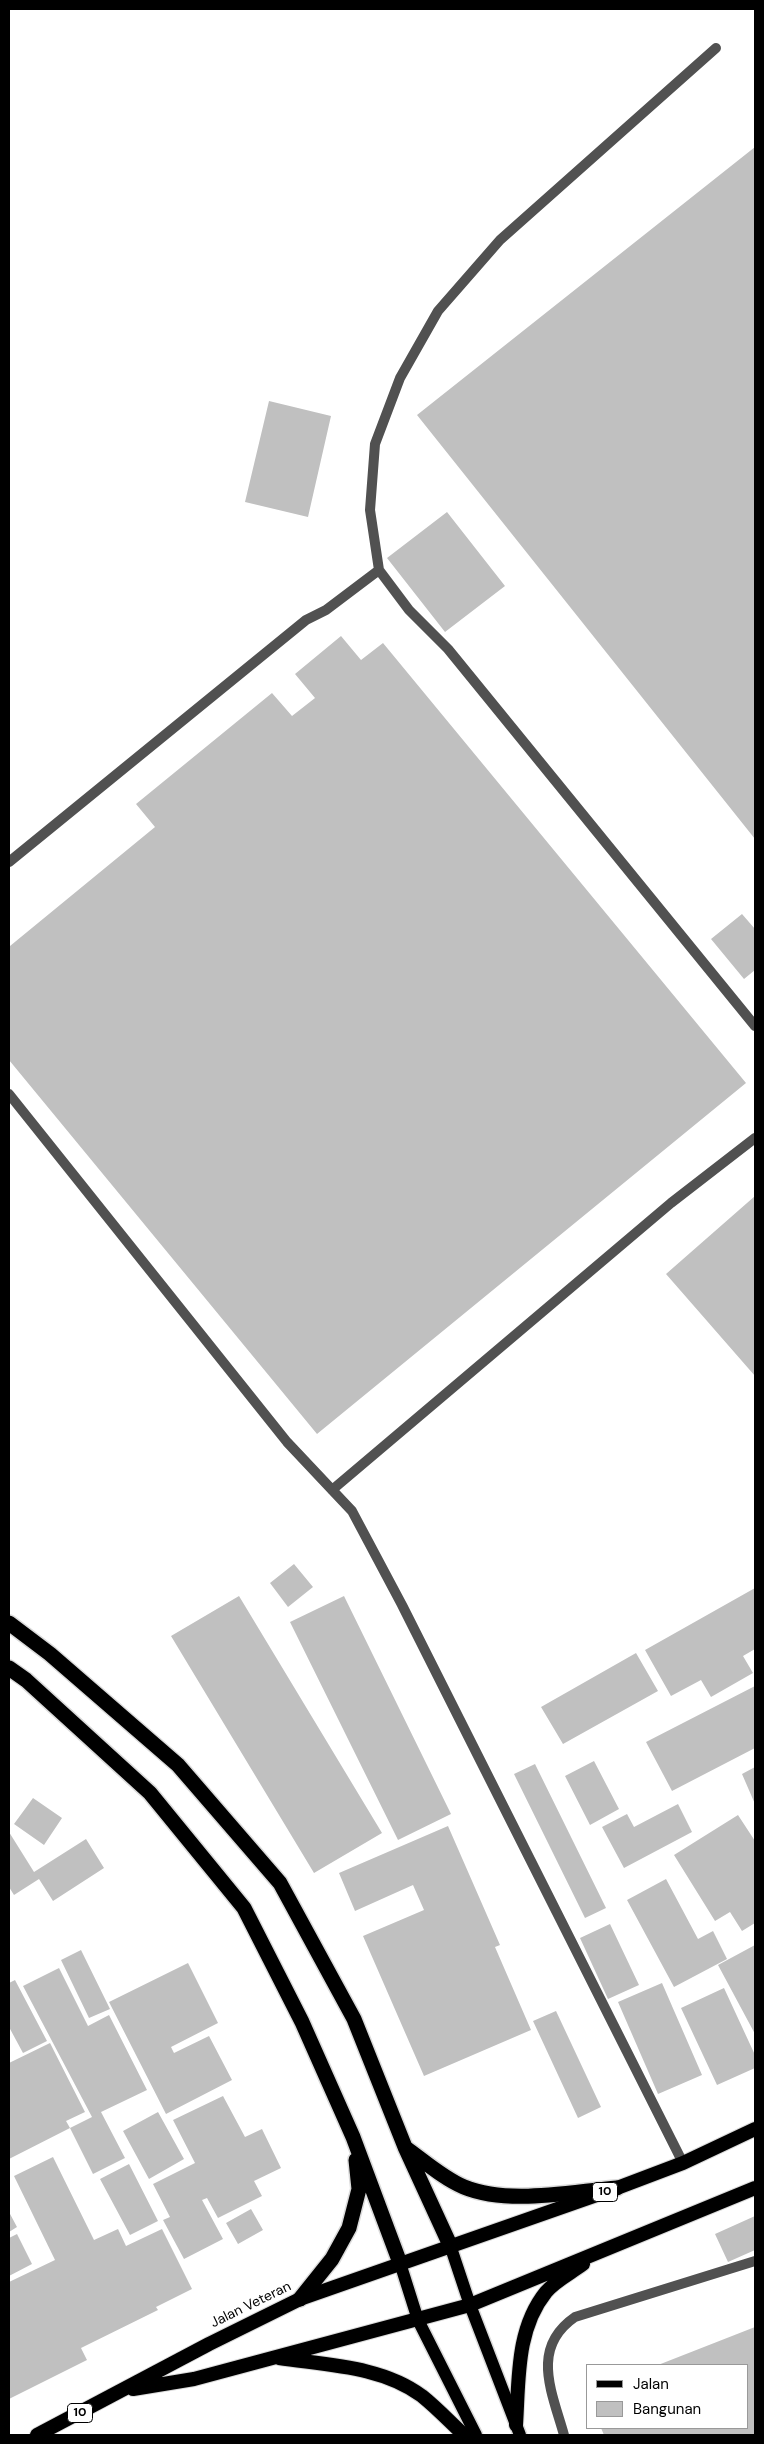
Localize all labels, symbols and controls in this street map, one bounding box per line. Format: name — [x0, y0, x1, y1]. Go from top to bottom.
road number: 10 — [592, 2182, 618, 2202]
street label: Jalan Veteran — [208, 2278, 294, 2332]
legend — [586, 2364, 749, 2429]
text: Jalan — [633, 2374, 669, 2394]
text: Bangunan — [633, 2399, 701, 2419]
road number: 10 — [68, 2404, 92, 2422]

